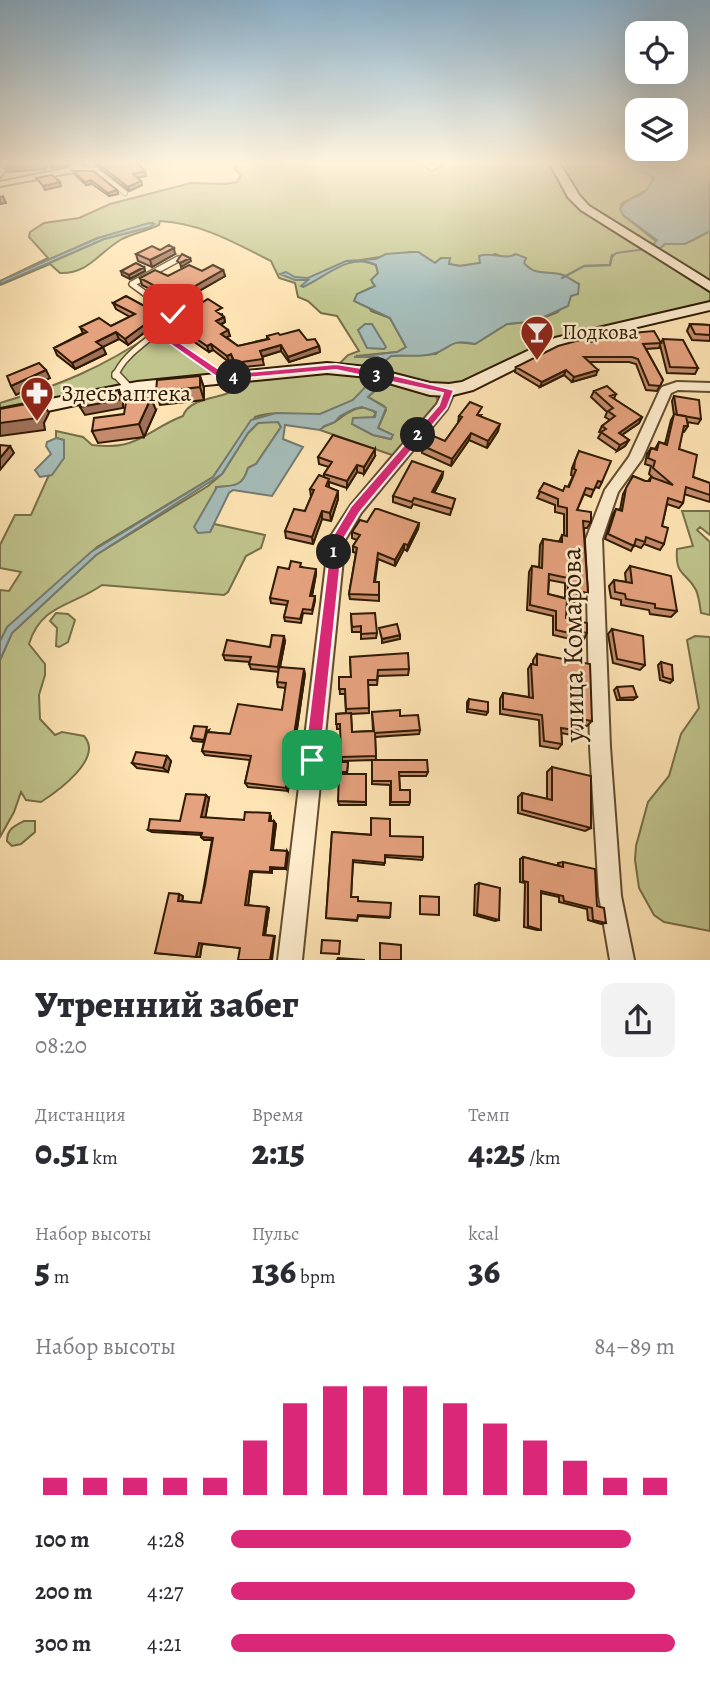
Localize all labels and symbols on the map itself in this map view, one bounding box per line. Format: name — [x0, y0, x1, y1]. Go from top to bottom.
pin — [143, 284, 203, 344]
bar icon: Подкова — [518, 313, 556, 362]
place label: Подкова — [562, 318, 639, 346]
pin: 3 — [360, 358, 394, 392]
pin: 4 — [216, 360, 252, 394]
pharmacy icon: Здесь аптека — [18, 374, 56, 423]
place label: Здесь аптека — [61, 377, 191, 409]
pin: 2 — [400, 418, 436, 452]
pin: 1 — [316, 534, 352, 570]
street label: улица Комарова — [552, 547, 594, 744]
pin — [282, 730, 342, 790]

